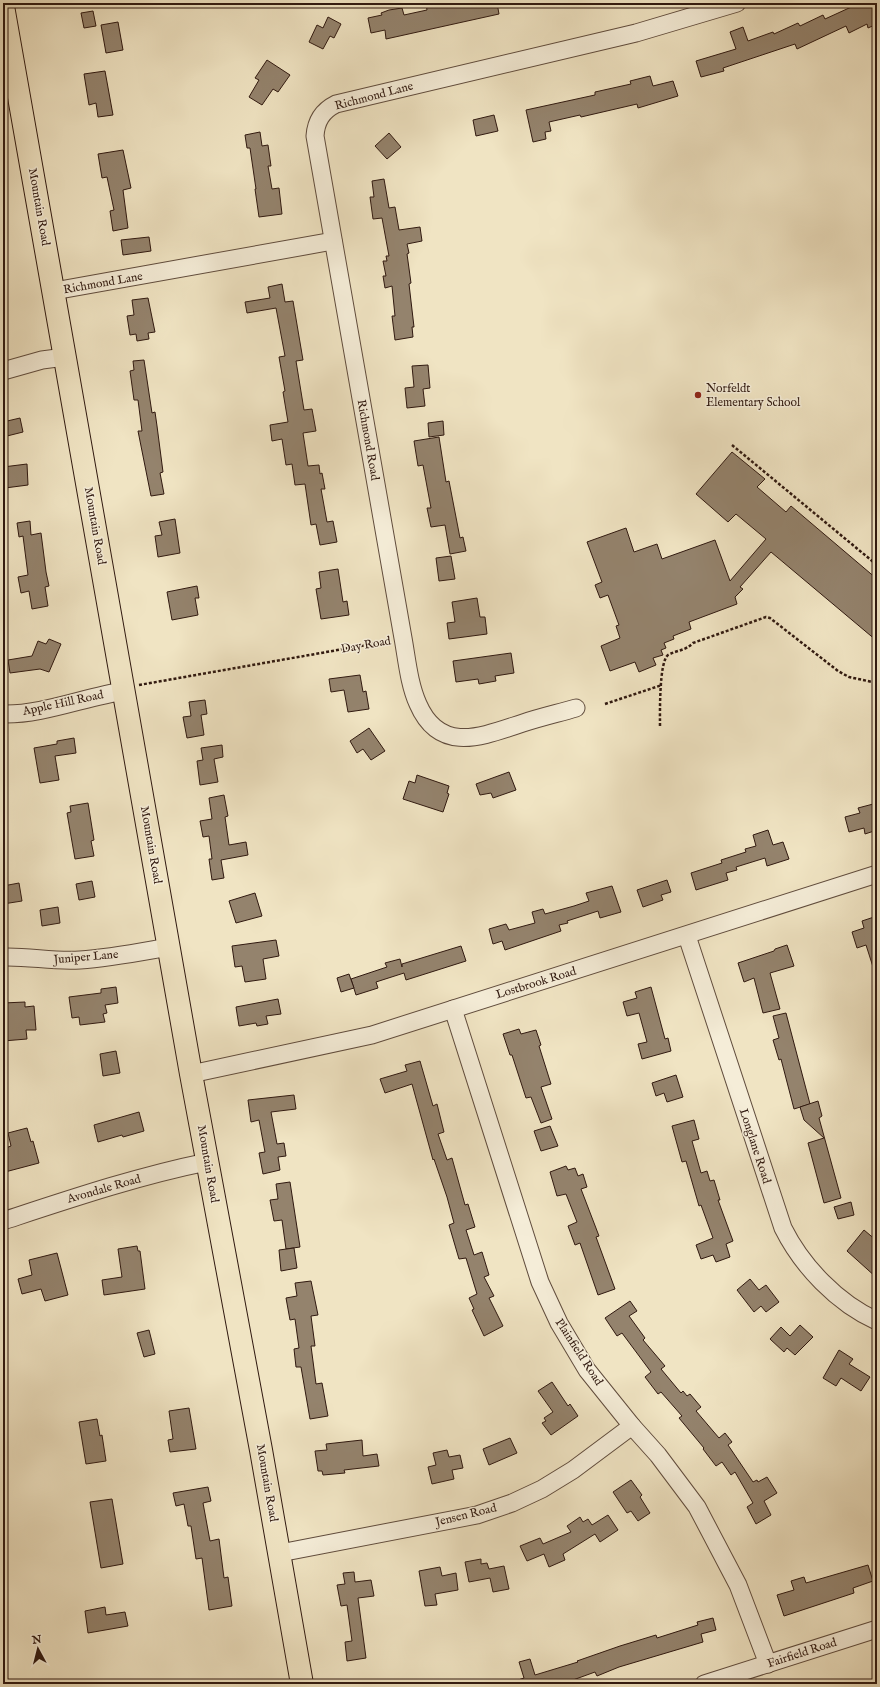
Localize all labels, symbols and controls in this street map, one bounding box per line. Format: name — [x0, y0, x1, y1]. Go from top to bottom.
street label: Richmond Lane — [333, 78, 415, 114]
street label: Mountain Road — [25, 167, 53, 248]
street label: Richmond Lane — [62, 269, 144, 297]
place label: Norfeldt Elementary School — [706, 381, 801, 410]
marker: Norfeldt Elementary School — [693, 390, 703, 400]
street label: Richmond Road — [353, 398, 383, 482]
street label: Mountain Road — [81, 486, 109, 567]
street label: Day Road — [340, 633, 393, 657]
street label: Apple Hill Road — [20, 687, 106, 720]
street label: Mountain Road — [137, 805, 165, 886]
street label: Juniper Lane — [51, 947, 120, 968]
street label: Lostbrook Road — [494, 963, 579, 1002]
street label: Longlane Road — [736, 1107, 774, 1186]
street label: Mountain Road — [194, 1124, 222, 1205]
street label: Avondale Road — [64, 1171, 143, 1207]
street label: Plainfield Road — [552, 1316, 607, 1389]
street label: Mountain Road — [253, 1443, 281, 1524]
street label: Jensen Road — [432, 1500, 499, 1531]
north arrow — [18, 1629, 58, 1669]
text: N — [30, 1632, 43, 1648]
street label: Fairfield Road — [765, 1635, 839, 1671]

